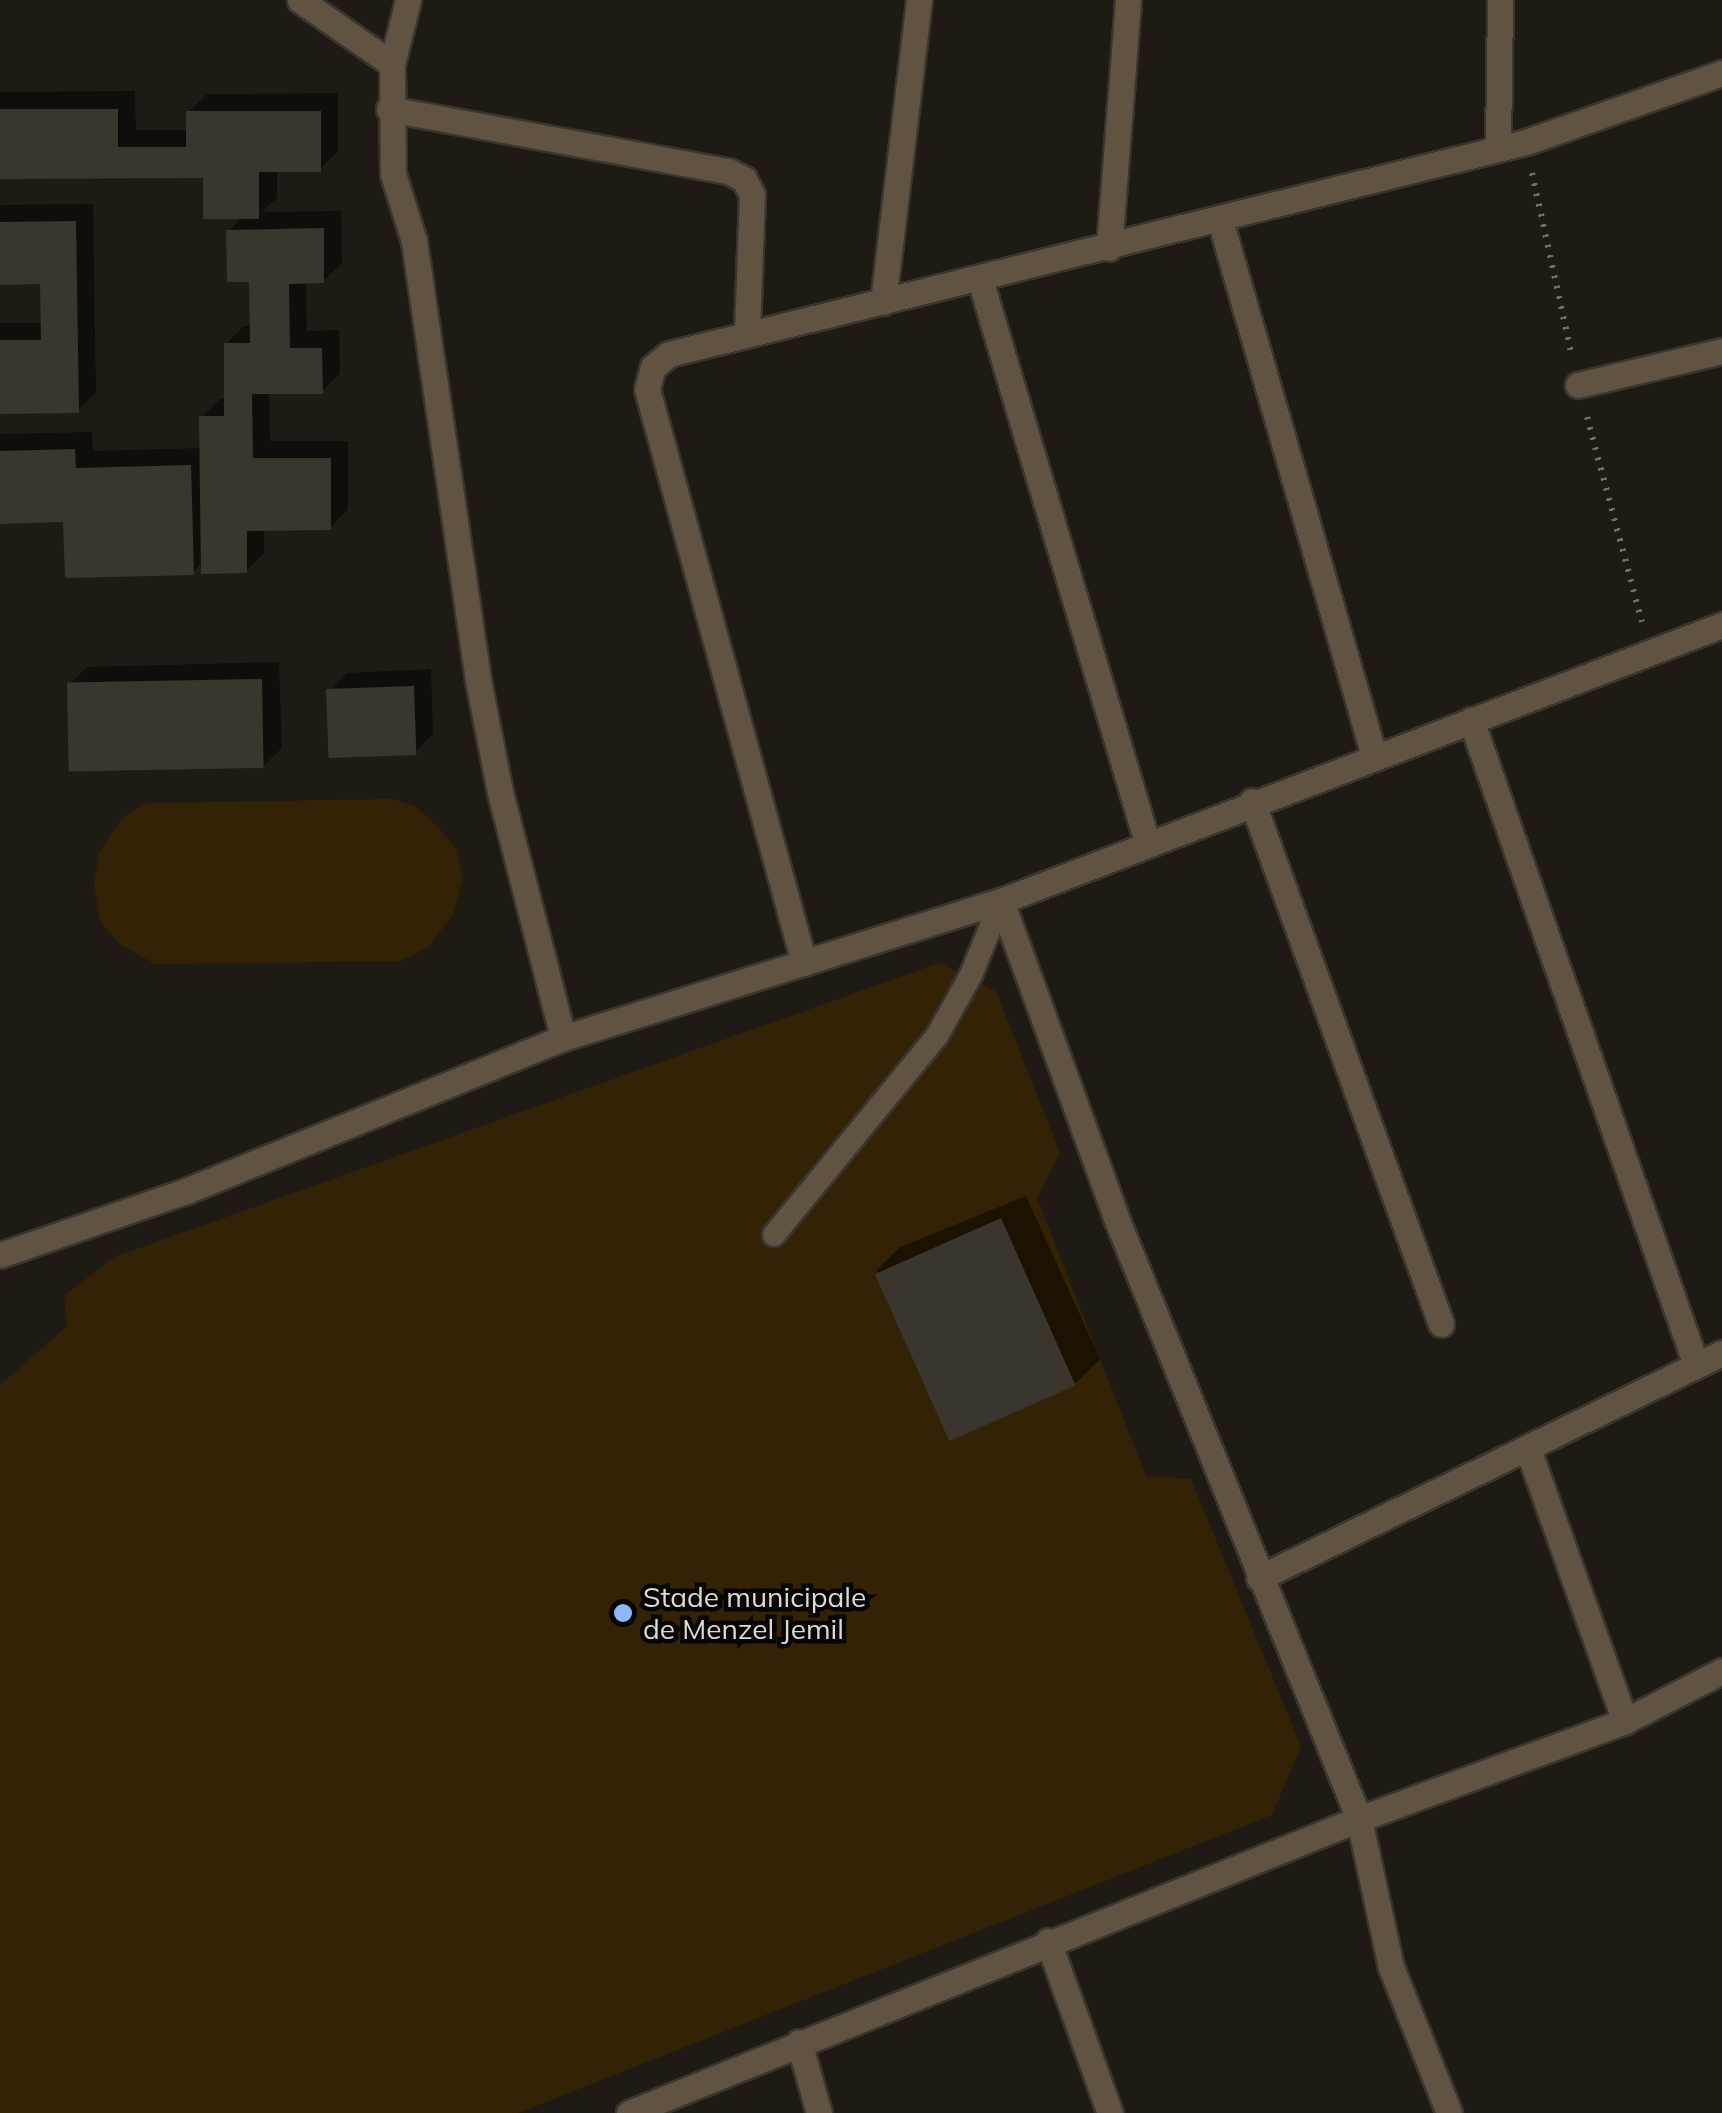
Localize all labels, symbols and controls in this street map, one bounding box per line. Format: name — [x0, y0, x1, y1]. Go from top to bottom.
place label: Stade municipale de Menzel Jemil — [643, 1580, 866, 1646]
marker: Stade municipale de Menzel Jemil — [612, 1602, 634, 1624]

